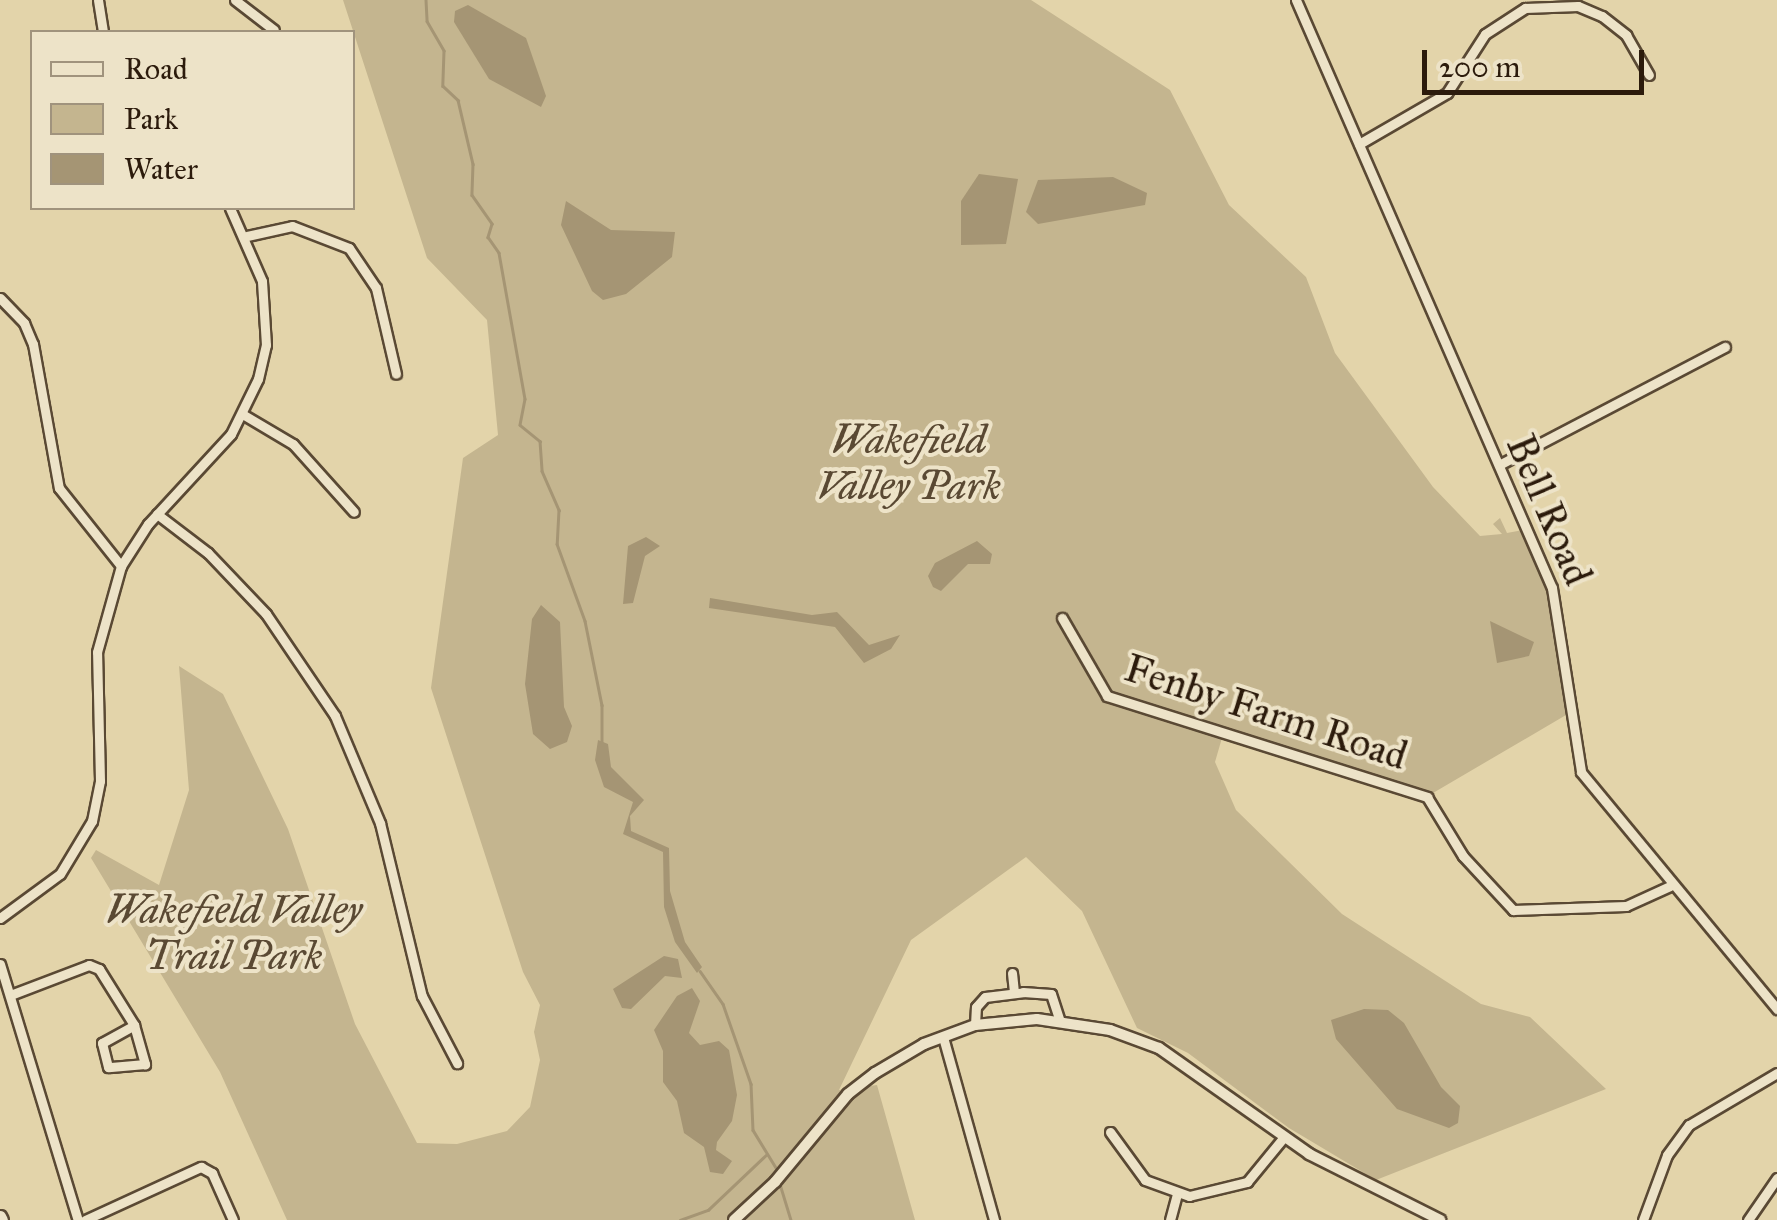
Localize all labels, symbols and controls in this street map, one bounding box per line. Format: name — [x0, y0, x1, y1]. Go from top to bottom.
legend — [30, 30, 355, 210]
scale bar — [1427, 30, 1650, 92]
text: 200 m — [1439, 49, 1520, 85]
text: Road — [124, 51, 188, 87]
text: Park — [124, 101, 178, 137]
text: Water — [124, 151, 198, 187]
park label: Wakefield Valley Park — [817, 416, 1001, 510]
street label: Bell Road — [1496, 428, 1602, 592]
street label: Fenby Farm Road — [1119, 644, 1413, 780]
park label: Wakefield Valley Trail Park — [106, 886, 362, 980]

